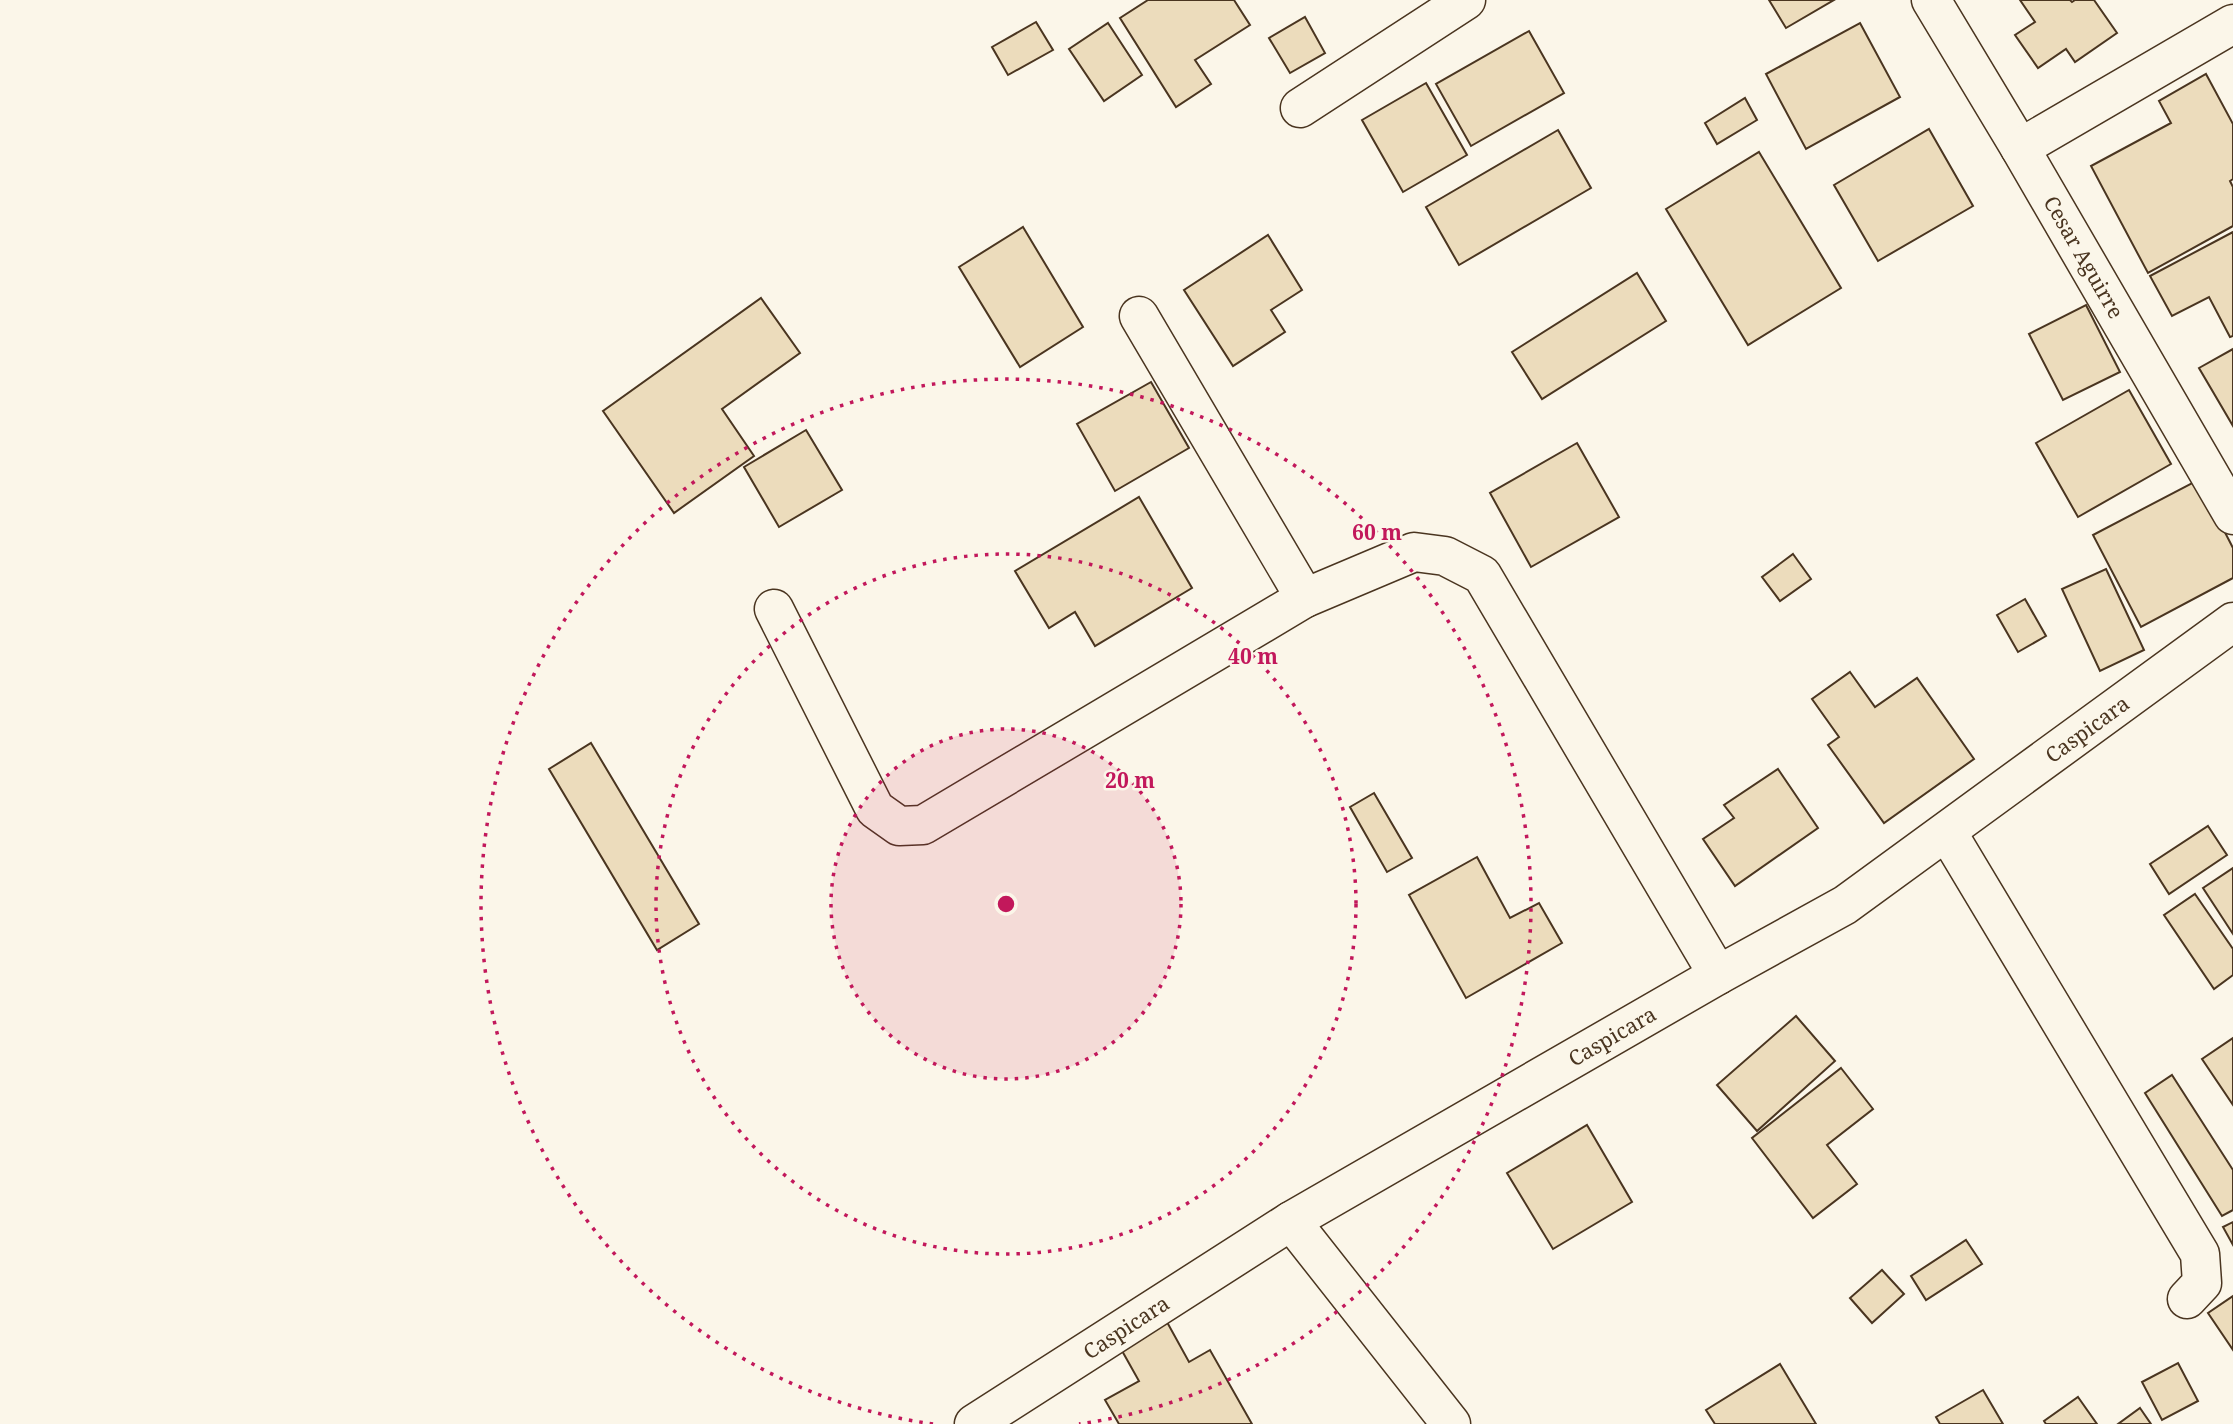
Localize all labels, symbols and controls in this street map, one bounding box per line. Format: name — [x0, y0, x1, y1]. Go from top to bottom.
street label: Cesar Aguirre — [2037, 190, 2131, 324]
text: 60 m — [1352, 518, 1402, 546]
text: 40 m — [1228, 642, 1278, 670]
street label: Caspicara — [2039, 689, 2135, 769]
text: 20 m — [1105, 766, 1155, 794]
centre of rings — [994, 892, 1018, 916]
street label: Caspicara — [1563, 1000, 1661, 1072]
street label: Caspicara — [1078, 1289, 1174, 1365]

